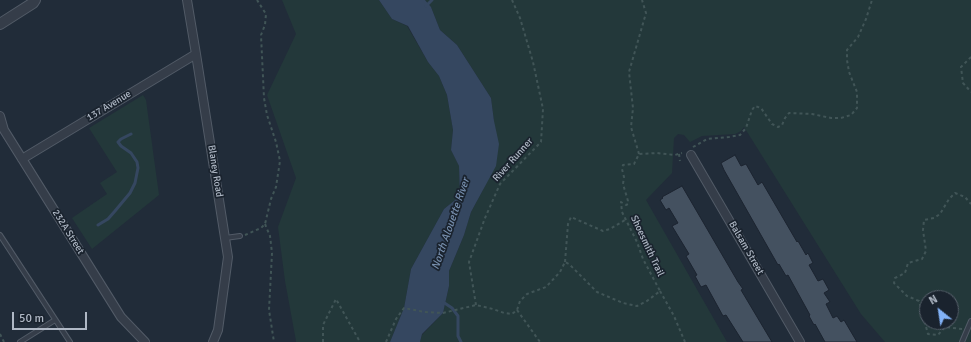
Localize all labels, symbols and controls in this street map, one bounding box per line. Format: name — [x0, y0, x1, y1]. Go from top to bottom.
street label: 137 Avenue — [85, 88, 133, 124]
street label: River Runner — [490, 136, 536, 184]
street label: Blaney Road — [205, 144, 225, 198]
water label: North Alouette River — [429, 176, 473, 272]
street label: 232A Street — [50, 207, 86, 257]
street label: Shoesmith Trail — [628, 213, 666, 279]
street label: Balsam Street — [726, 219, 766, 277]
north arrow — [919, 290, 959, 330]
text: N — [927, 292, 940, 308]
scale bar — [14, 304, 89, 330]
text: 50 m — [19, 311, 44, 326]

